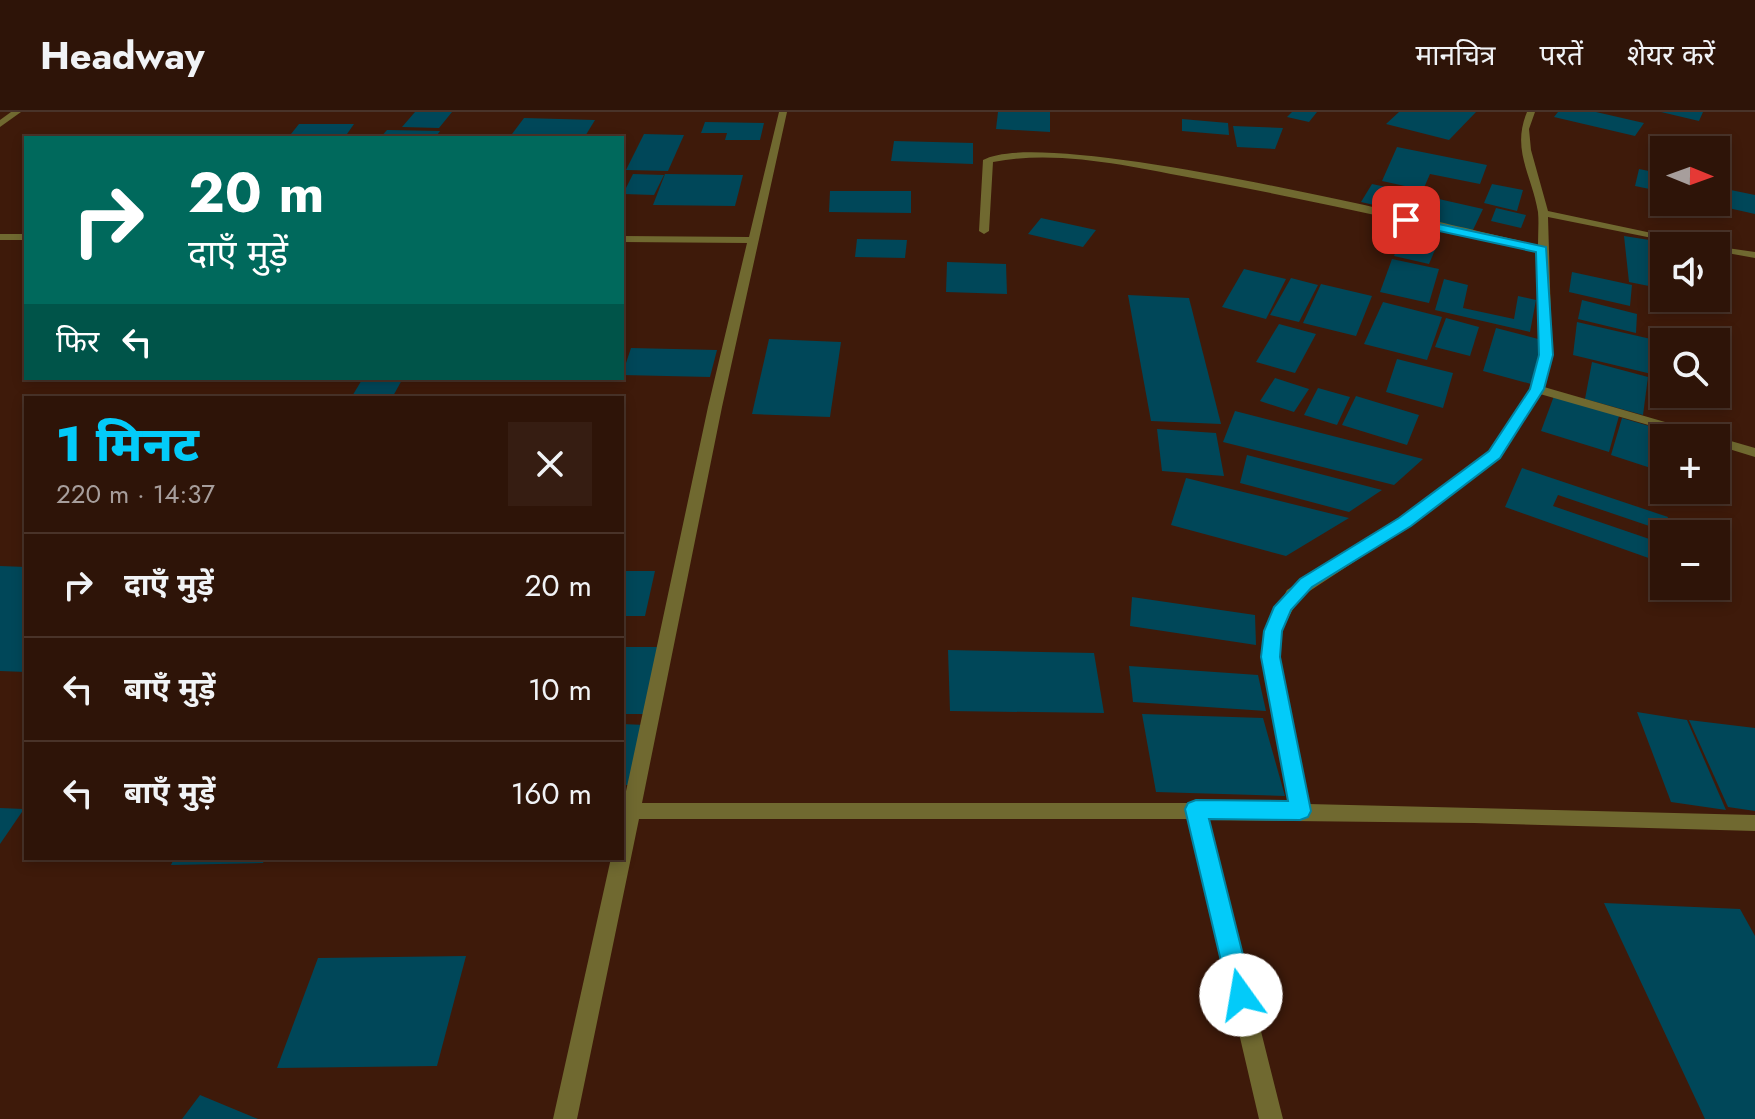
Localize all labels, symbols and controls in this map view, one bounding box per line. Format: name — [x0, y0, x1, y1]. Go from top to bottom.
text: Headway — [40, 28, 205, 83]
text: मानचित्र — [1416, 35, 1496, 76]
text: परतें — [1540, 35, 1583, 76]
text: शेयर करें — [1627, 35, 1715, 76]
north arrow — [1650, 136, 1730, 216]
map controls — [1650, 136, 1730, 600]
text: 20 m — [188, 152, 325, 233]
icon: right — [56, 168, 160, 272]
pin — [1372, 186, 1440, 254]
icon: arrive — [1384, 198, 1428, 242]
text: दाएँ मुड़ें — [188, 227, 288, 279]
button: sound — [1650, 232, 1730, 312]
text: फिर — [56, 320, 99, 363]
icon: left — [115, 320, 159, 364]
button: search — [1650, 328, 1730, 408]
text: 1 मिनट — [56, 410, 199, 479]
button: close — [508, 422, 592, 506]
button: + — [1650, 424, 1730, 504]
text: 220 m · 14:37 — [56, 475, 215, 513]
button: − — [1650, 520, 1730, 600]
icon: right — [56, 563, 100, 607]
text: दाएँ मुड़ें — [124, 563, 214, 606]
text: 20 m — [525, 564, 592, 607]
icon: left — [56, 667, 100, 711]
text: बाएँ मुड़ें — [124, 667, 215, 710]
text: 10 m — [528, 668, 592, 711]
icon: left — [56, 771, 100, 815]
text: बाएँ मुड़ें — [124, 771, 215, 814]
text: 160 m — [511, 772, 592, 815]
position arrow — [1199, 953, 1283, 1037]

